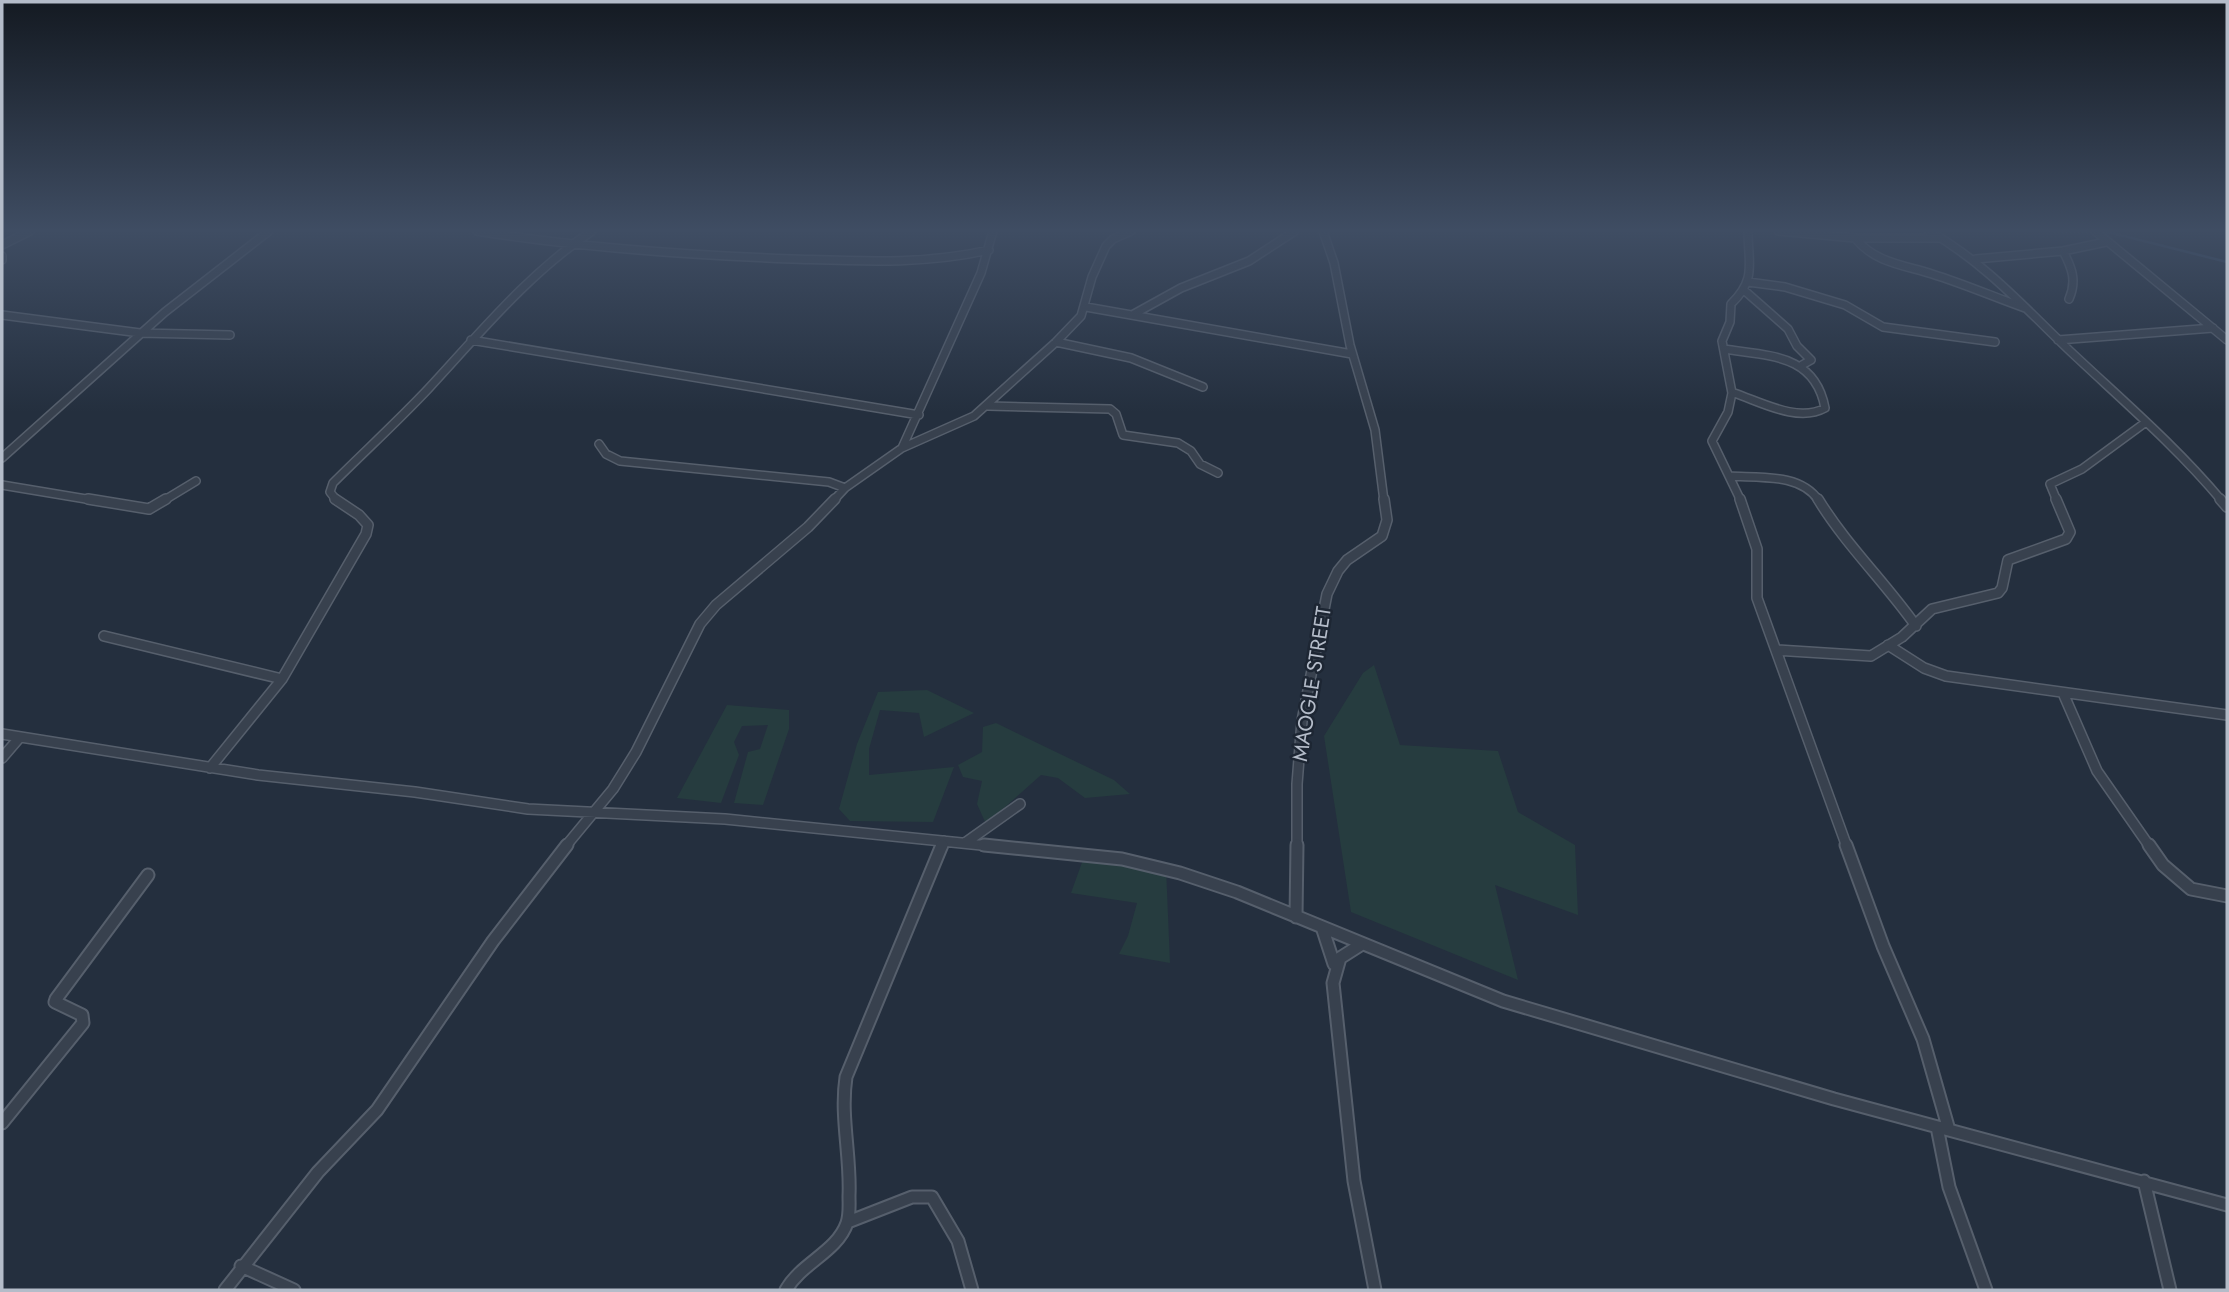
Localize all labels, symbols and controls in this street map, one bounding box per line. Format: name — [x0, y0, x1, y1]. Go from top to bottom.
street label: MAOGLE STREET — [1285, 604, 1339, 764]

